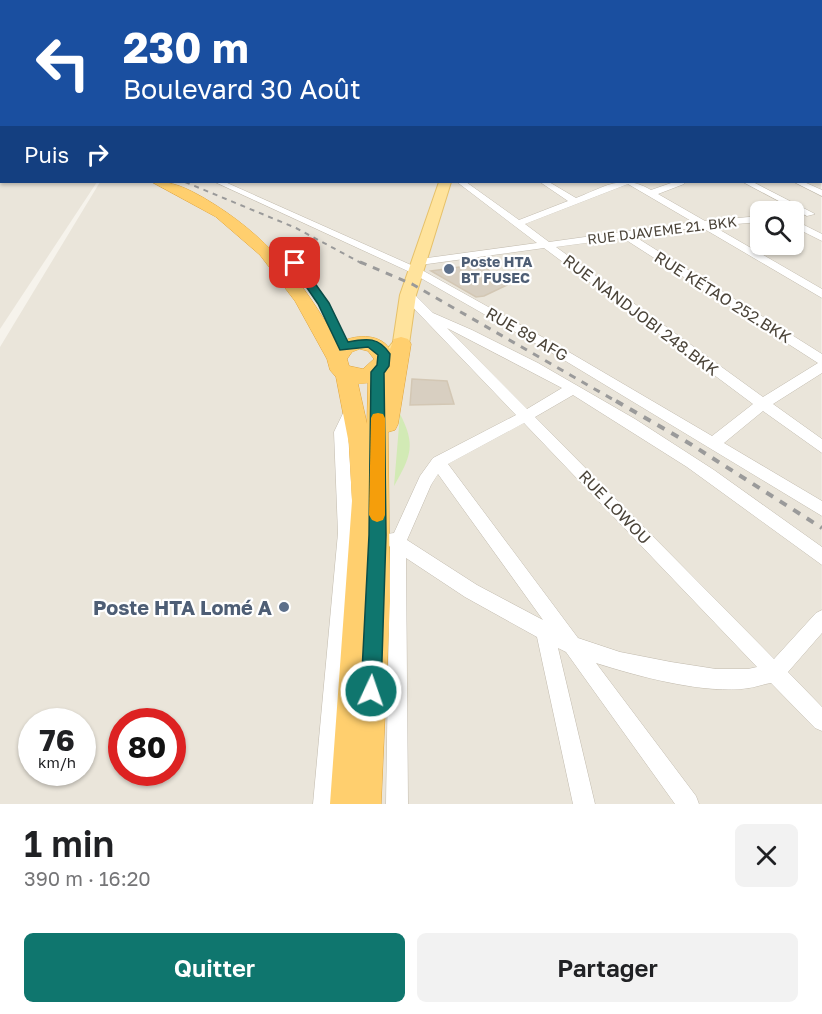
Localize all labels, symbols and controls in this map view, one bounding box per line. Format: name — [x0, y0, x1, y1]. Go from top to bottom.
text: 230 m — [123, 22, 249, 72]
icon: left — [24, 24, 102, 102]
text: Boulevard 30 Août — [123, 73, 361, 105]
icon: right — [81, 138, 114, 171]
text: Puis — [24, 141, 69, 168]
map controls — [750, 201, 804, 255]
button: search — [750, 201, 804, 255]
street label: RUE DJAVEME 21. BKK — [586, 212, 738, 248]
pin — [269, 237, 320, 288]
icon: arrive — [278, 246, 311, 279]
street label: RUE KÉTAO 252.BKK — [651, 247, 795, 347]
street label: RUE NANDJOBI 248.BKK — [559, 250, 723, 380]
place label: Poste HTA BT FUSEC — [461, 253, 533, 286]
marker: Poste HTA BT FUSEC — [442, 262, 456, 276]
street label: RUE 89 AFG — [483, 303, 571, 365]
street label: RUE LOWOU — [575, 466, 655, 548]
place label: Poste HTA Lomé A — [93, 595, 272, 619]
marker: Poste HTA Lomé A — [277, 600, 291, 614]
position arrow — [339, 659, 403, 723]
speed limit sign: 80 — [108, 708, 186, 786]
text: 76 — [39, 722, 75, 758]
text: km/h — [38, 753, 76, 771]
text: 1 min — [24, 822, 114, 865]
button: close — [735, 824, 798, 887]
text: 390 m · 16:20 — [24, 866, 151, 890]
button: Quitter — [24, 933, 405, 1002]
button: Partager — [417, 933, 798, 1002]

